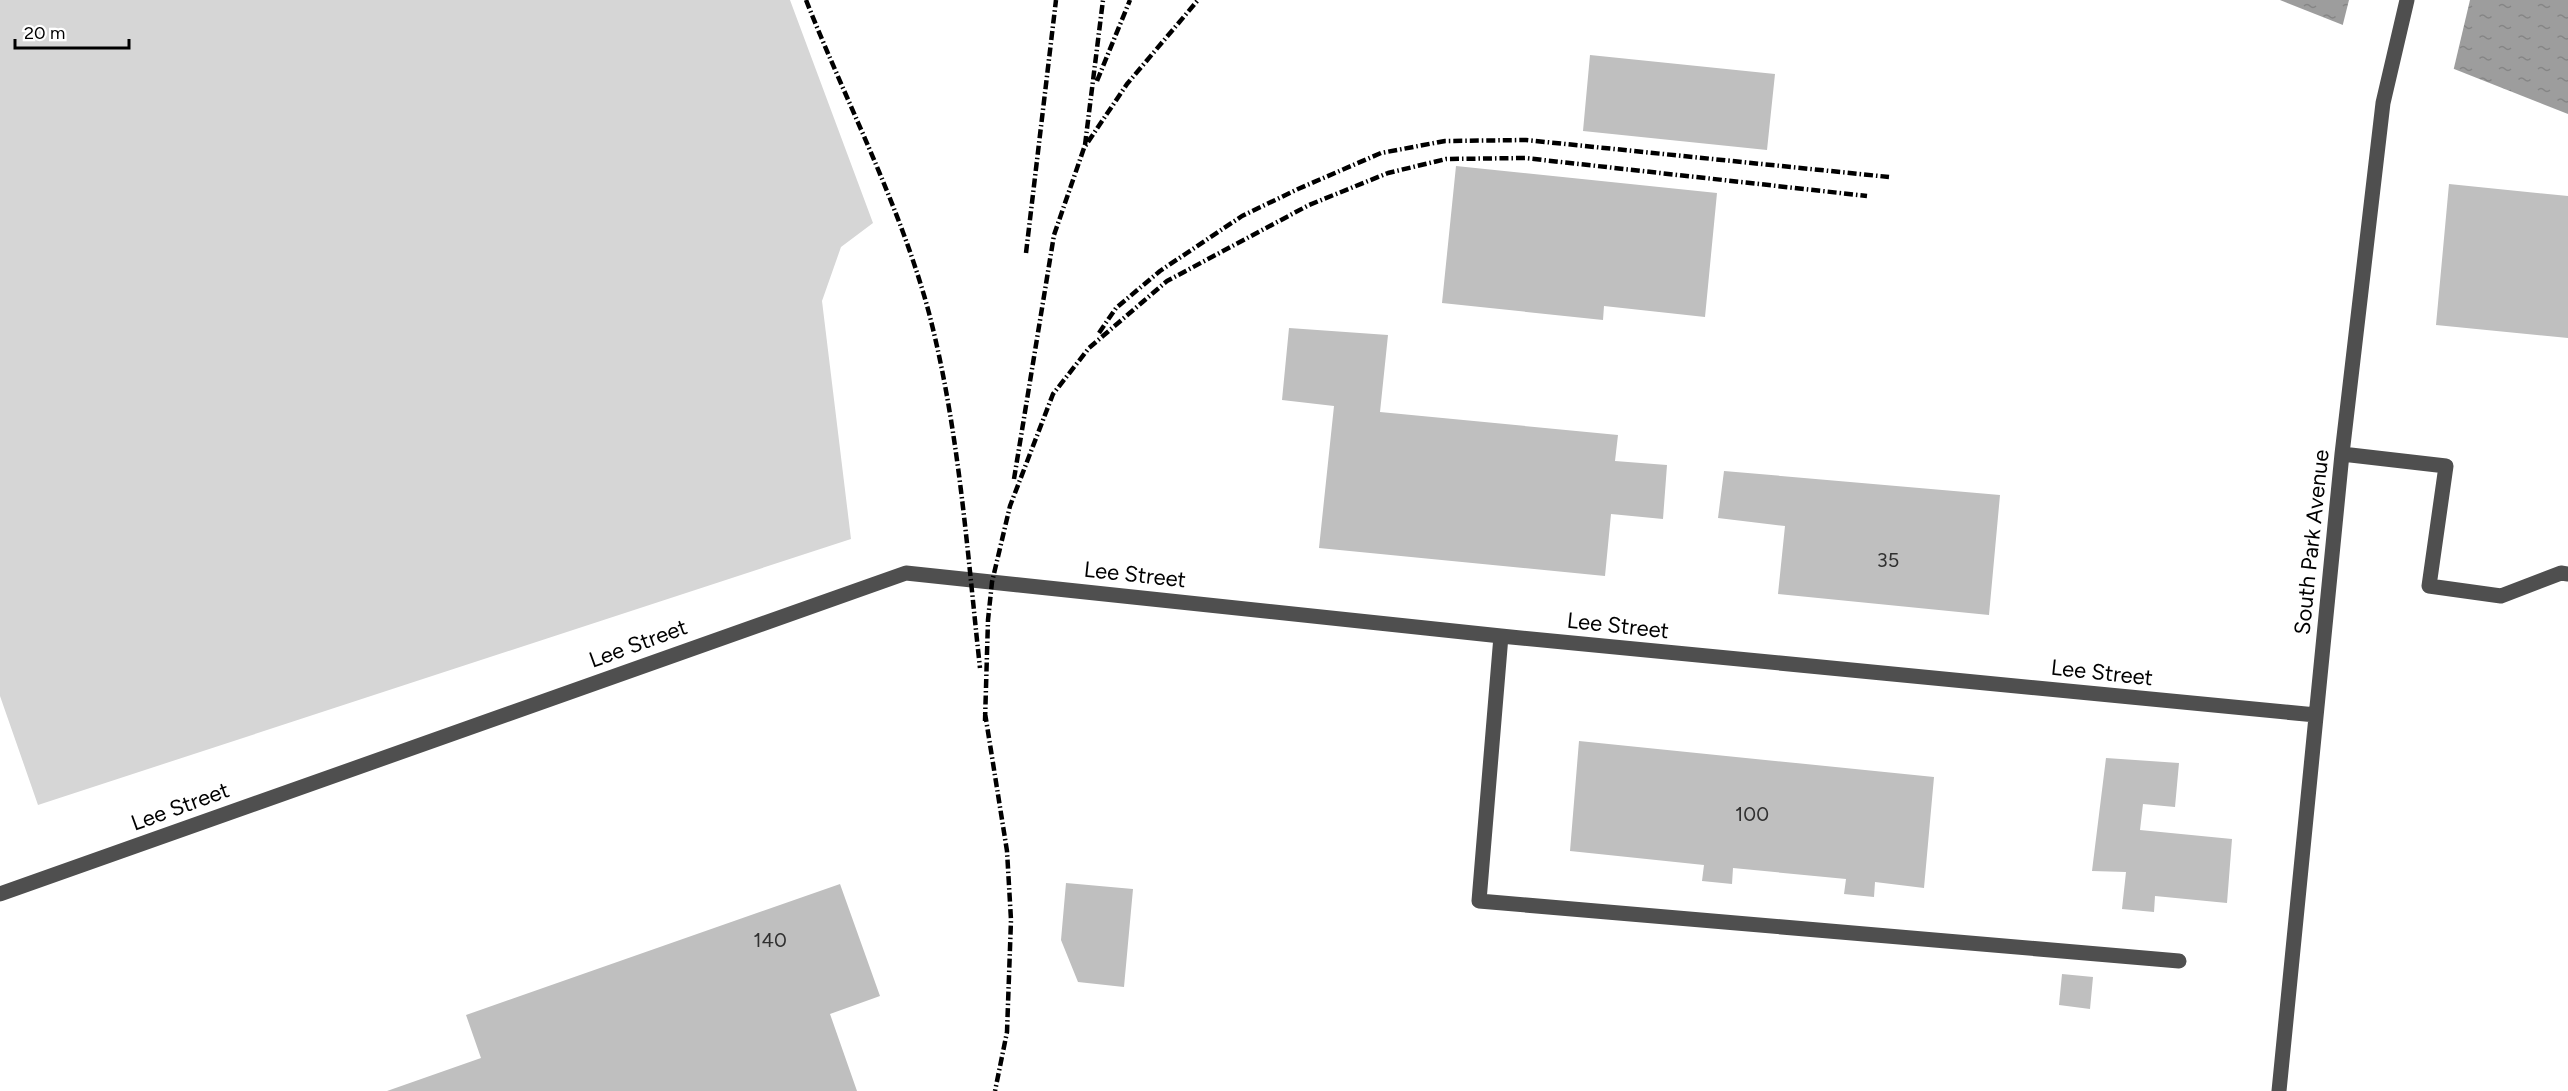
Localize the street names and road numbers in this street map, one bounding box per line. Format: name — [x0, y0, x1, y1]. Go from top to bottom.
street label: South Park Avenue — [2288, 448, 2335, 636]
street label: Lee Street — [1083, 556, 1187, 593]
street label: Lee Street — [1566, 607, 1670, 644]
street label: Lee Street — [585, 613, 691, 674]
street label: Lee Street — [2050, 654, 2154, 691]
street label: Lee Street — [127, 776, 233, 837]

